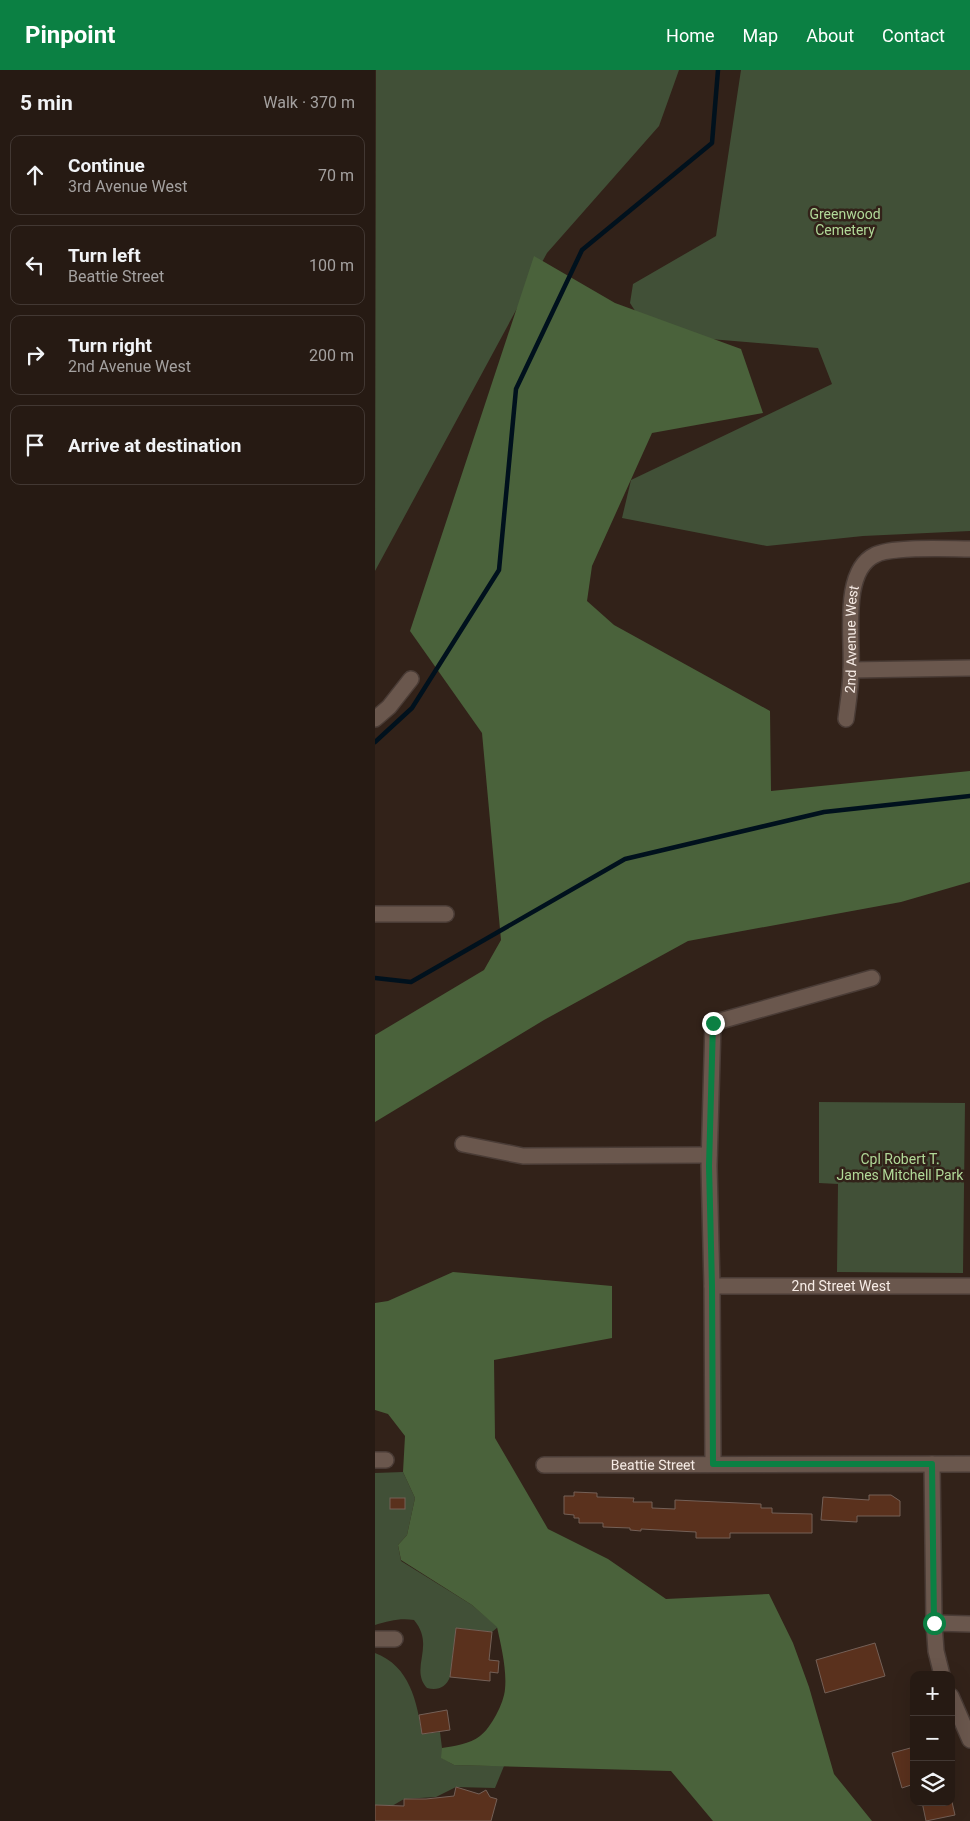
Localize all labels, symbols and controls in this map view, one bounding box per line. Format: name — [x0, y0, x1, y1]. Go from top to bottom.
text: Pinpoint — [25, 21, 115, 49]
text: Home — [666, 25, 715, 46]
text: Map — [743, 25, 778, 46]
text: About — [806, 25, 854, 46]
text: Contact — [882, 25, 945, 46]
text: 5 min — [20, 91, 73, 115]
text: Walk · 370 m — [263, 93, 355, 112]
text: Continue — [68, 154, 145, 177]
icon: ahead — [21, 161, 49, 189]
text: 70 m — [318, 166, 354, 185]
text: 3rd Avenue West — [68, 177, 187, 196]
park label: Greenwood Cemetery — [809, 206, 881, 238]
text: Turn left — [68, 244, 141, 267]
icon: left — [21, 251, 49, 279]
text: 100 m — [309, 256, 354, 275]
text: Beattie Street — [68, 267, 164, 286]
text: Turn right — [68, 334, 152, 357]
icon: right — [21, 341, 49, 369]
text: 200 m — [309, 346, 354, 365]
text: 2nd Avenue West — [68, 357, 191, 376]
icon: arrive — [21, 431, 49, 459]
text: Arrive at destination — [68, 434, 241, 457]
street label: 2nd Avenue West — [841, 583, 862, 694]
route end — [702, 1012, 725, 1035]
park label: Cpl Robert T. James Mitchell Park — [837, 1151, 964, 1183]
street label: 2nd Street West — [792, 1278, 891, 1294]
street label: Beattie Street — [611, 1457, 696, 1473]
route start — [923, 1612, 946, 1635]
map controls — [910, 1671, 955, 1806]
button: + — [910, 1671, 955, 1716]
button: − — [910, 1716, 955, 1761]
button: layers — [910, 1761, 955, 1806]

